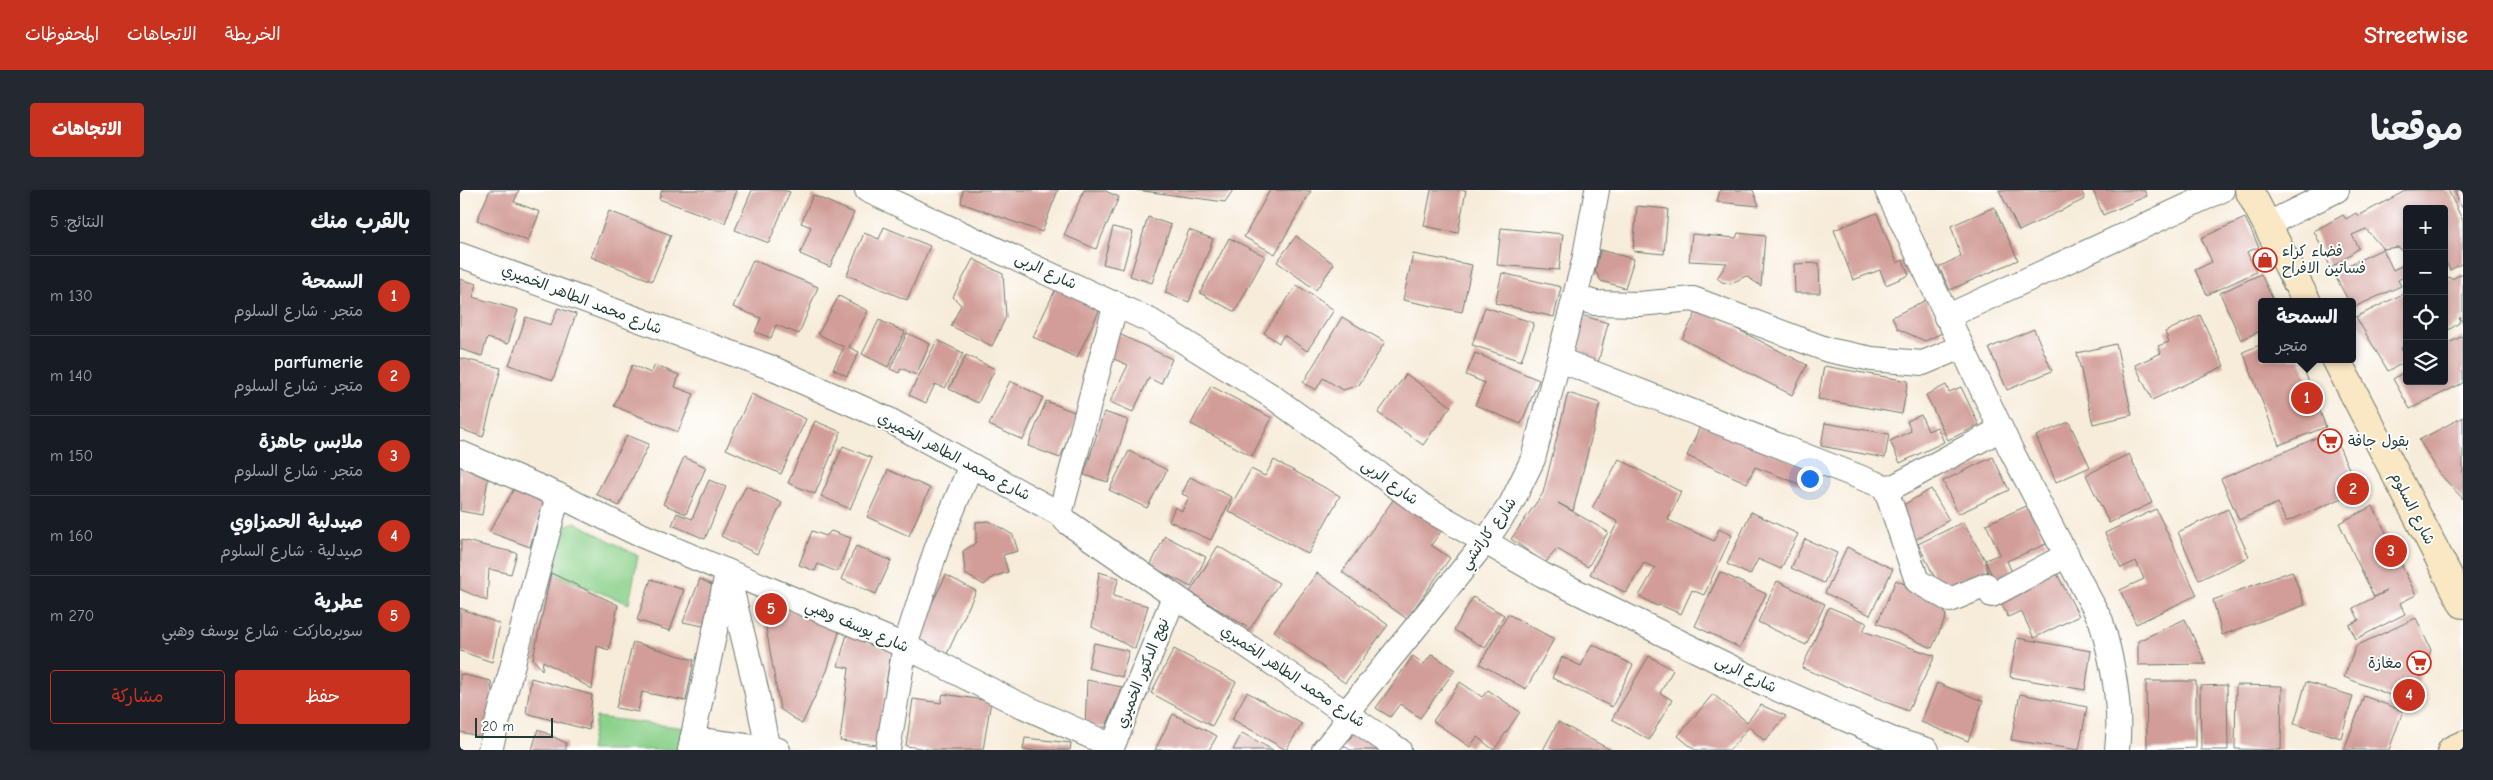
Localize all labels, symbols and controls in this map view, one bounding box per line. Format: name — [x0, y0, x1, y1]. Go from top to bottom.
text: Streetwise — [2364, 21, 2468, 49]
text: المحفوظات — [25, 24, 99, 45]
text: الاتجاهات — [127, 24, 197, 45]
text: الخريطة — [225, 24, 281, 45]
button: الاتجاهات — [30, 103, 144, 157]
text: موقعنا — [2370, 108, 2463, 149]
map controls — [2403, 205, 2448, 385]
button: + — [2403, 205, 2448, 250]
text: بالقرب منك — [310, 209, 410, 233]
text: النتائج: 5 — [50, 213, 104, 231]
place label: فضاء كراء فساتين الافراح — [2282, 242, 2366, 278]
shop icon: فضاء كراء فساتين الافراح — [2252, 247, 2278, 273]
street label: شارع الربى — [1012, 249, 1080, 294]
button: − — [2403, 250, 2448, 295]
street label: شارع محمد الطاهر الخميري — [499, 260, 665, 340]
text: السمحة — [302, 271, 363, 293]
text: 130 m — [50, 287, 93, 305]
text: 1 — [391, 287, 397, 305]
button: locate — [2403, 295, 2448, 340]
popup — [2258, 298, 2356, 363]
text: متجر · شارع السلوم — [234, 302, 363, 320]
text: السمحة — [2276, 306, 2338, 328]
text: متجر — [2276, 337, 2308, 355]
button: layers — [2403, 340, 2448, 385]
text: parfumerie — [274, 351, 363, 373]
text: 140 m — [50, 367, 92, 385]
text: 2 — [390, 367, 398, 385]
text: متجر · شارع السلوم — [234, 377, 363, 395]
pin: 1 — [2291, 379, 2323, 417]
street label: شارع محمد الطاهر الخميري — [874, 408, 1033, 506]
supermarket icon: بقول جافة — [2317, 428, 2343, 454]
text: ملابس جاهزة — [259, 431, 363, 453]
place label: بقول جافة — [2348, 432, 2409, 450]
text: 150 m — [50, 447, 93, 465]
text: 3 — [390, 447, 398, 465]
street label: شارع الربى — [1357, 455, 1422, 509]
text: متجر · شارع السلوم — [234, 462, 363, 480]
your location — [1797, 466, 1823, 492]
street label: شارع السلوم — [2384, 469, 2439, 549]
pin: 2 — [2337, 470, 2369, 508]
street label: شارع كاراتشي — [1456, 494, 1523, 575]
text: صيدلية الحمزاوي — [230, 511, 363, 533]
text: 160 m — [50, 527, 93, 545]
text: 4 — [390, 527, 398, 545]
pin: 3 — [2375, 532, 2407, 570]
text: صيدلية · شارع السلوم — [220, 542, 363, 560]
pin: 5 — [755, 590, 787, 628]
text: عطرية — [314, 591, 363, 613]
street label: شارع يوسف وهبي — [801, 596, 911, 660]
text: 270 m — [50, 607, 94, 625]
text: 5 — [390, 607, 398, 625]
street label: نهج الدكتور الخميري — [1112, 615, 1174, 732]
street label: شارع محمد الطاهر الخميري — [1216, 621, 1369, 733]
text: سوبرماركت · شارع يوسف وهبي — [161, 622, 363, 640]
supermarket icon: مغازة — [2406, 650, 2432, 676]
street label: شارع الربى — [1712, 651, 1780, 697]
place label: مغازة — [2368, 654, 2402, 672]
button: مشاركة — [50, 670, 225, 724]
button: حفظ — [235, 670, 410, 724]
pin: 4 — [2393, 676, 2425, 714]
scale bar — [475, 715, 552, 738]
text: 20 m — [482, 718, 514, 735]

